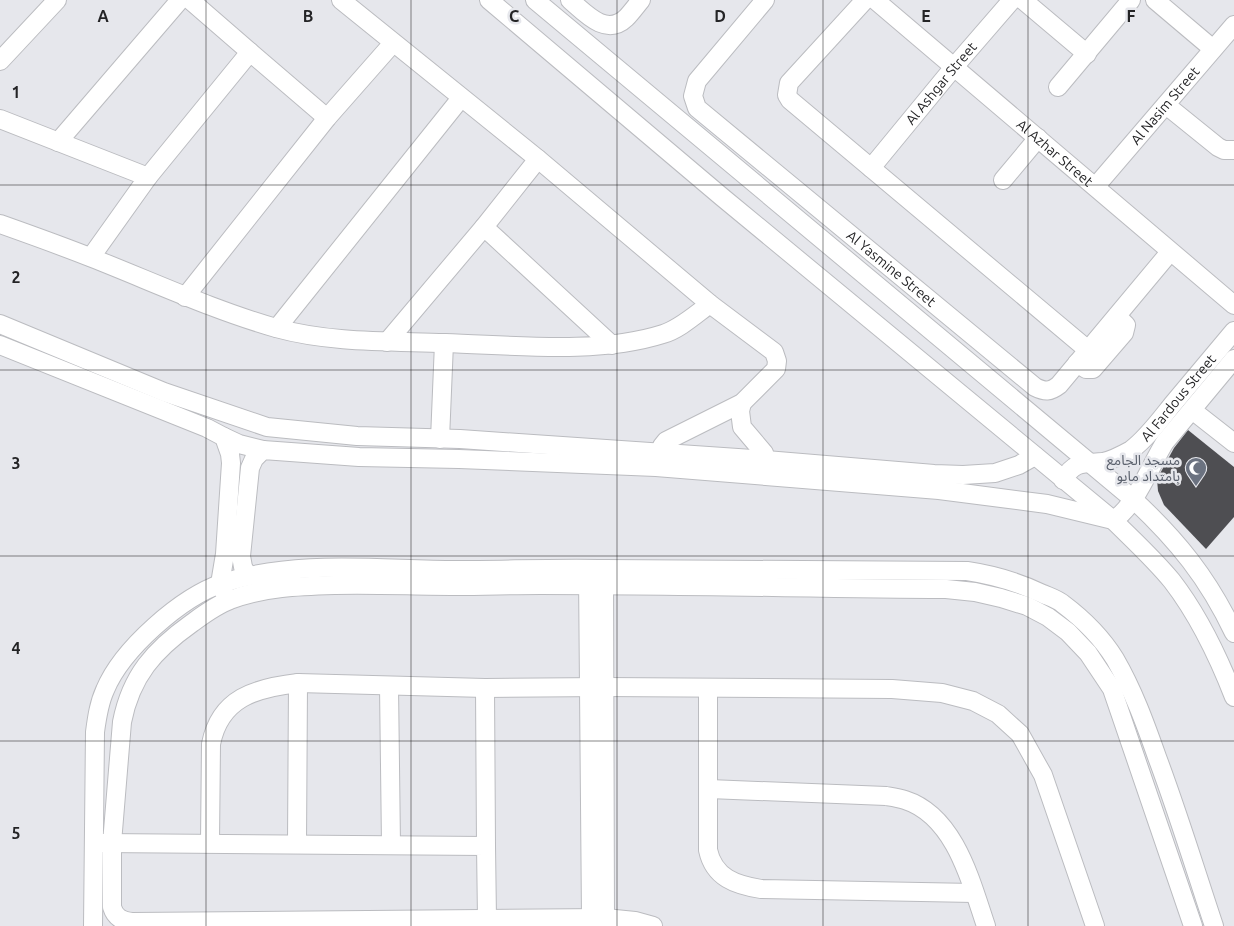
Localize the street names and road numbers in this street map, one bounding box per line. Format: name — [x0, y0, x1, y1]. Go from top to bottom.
street label: Al Ashgar Street — [902, 38, 980, 128]
street label: Al Nasim Street — [1127, 63, 1203, 148]
street label: Al Azhar Street — [1014, 116, 1096, 190]
street label: Al Yasmine Street — [844, 227, 939, 310]
street label: Al Fardous Street — [1138, 351, 1219, 445]

